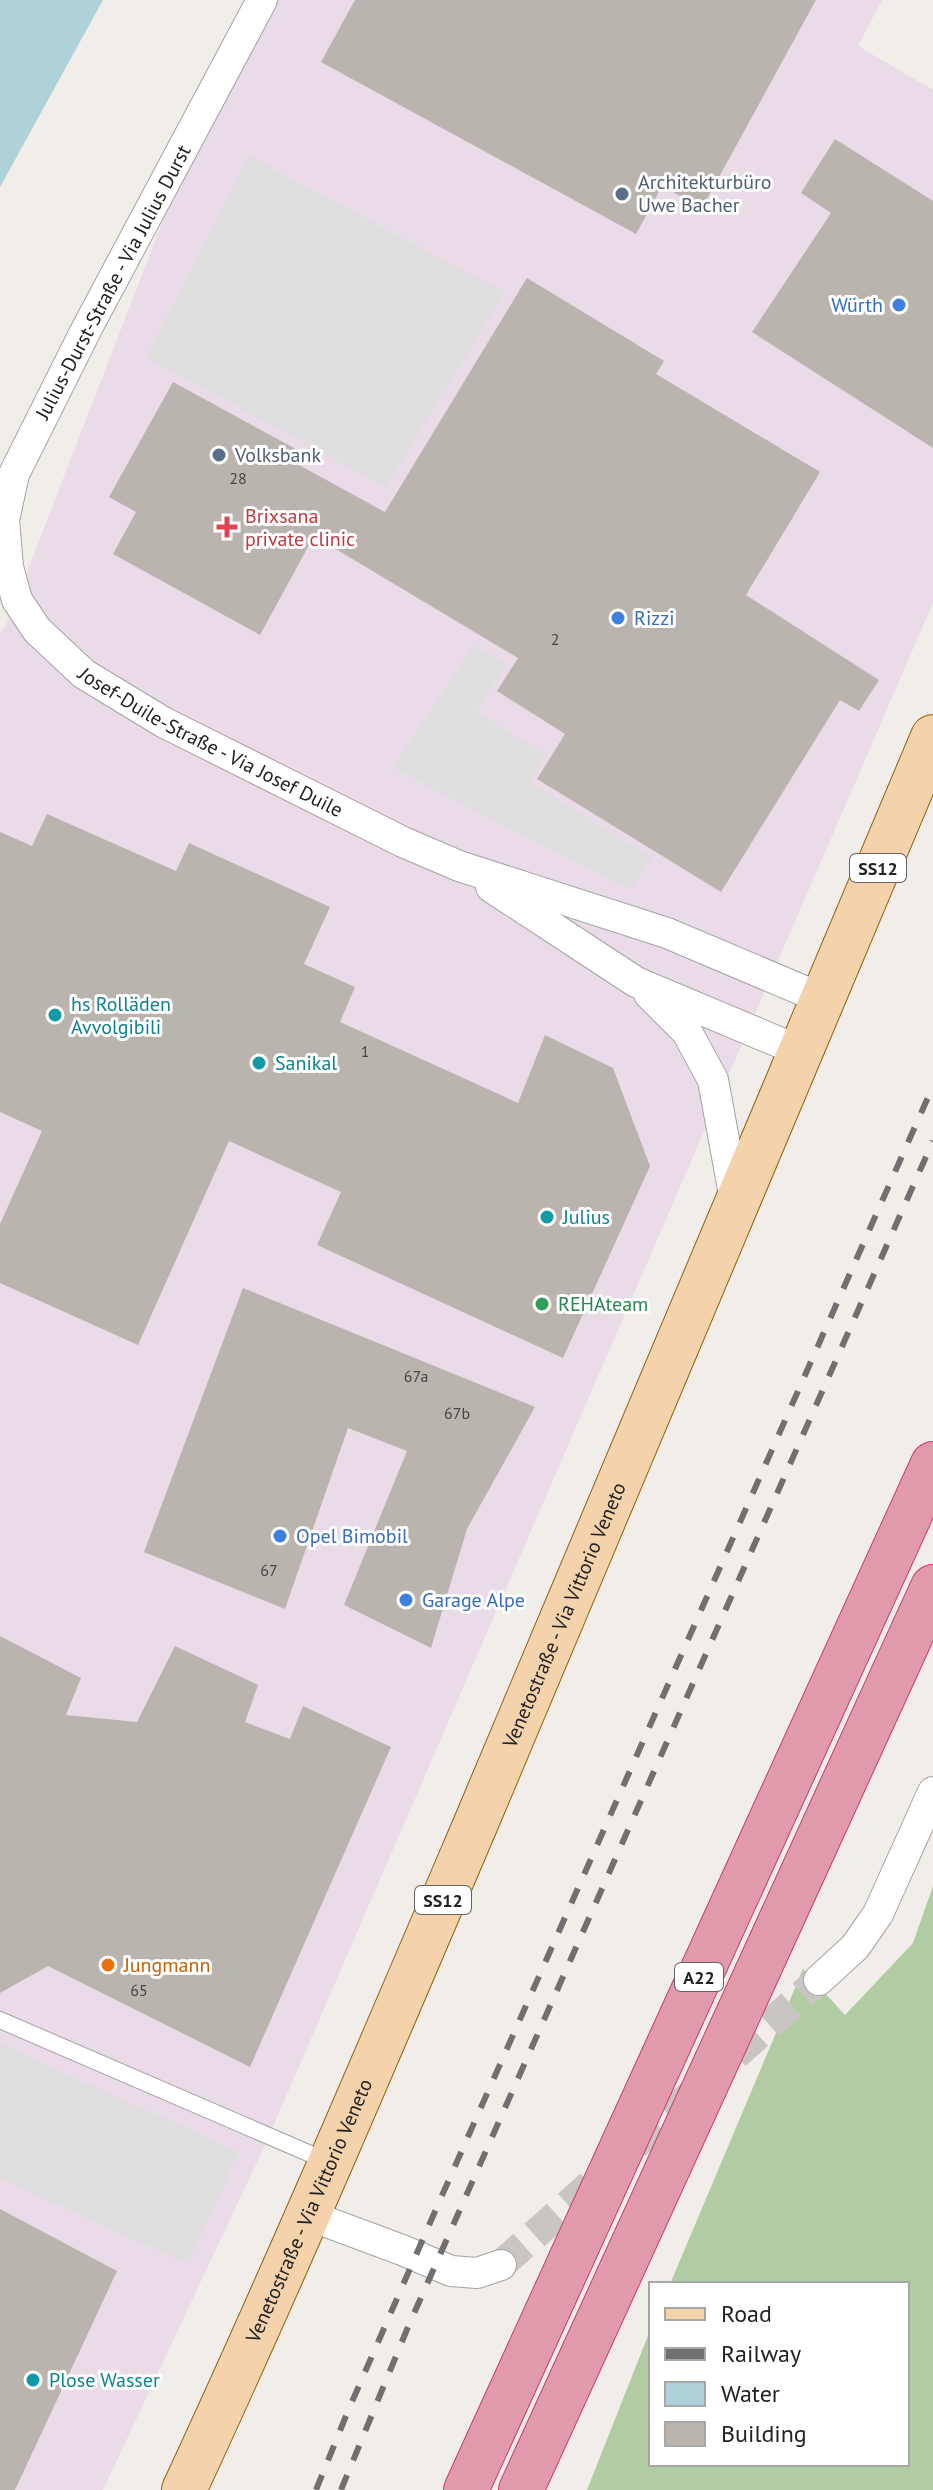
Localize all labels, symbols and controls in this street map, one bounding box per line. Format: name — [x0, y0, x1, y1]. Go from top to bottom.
street label: Julius-Durst-Straße - Via Julius Durst — [29, 140, 197, 425]
place label: Architekturbüro Uwe Bacher — [638, 169, 772, 218]
marker: Architekturbüro Uwe Bacher — [613, 185, 631, 203]
place label: Würth — [831, 292, 883, 318]
marker: Würth — [890, 296, 908, 314]
place label: Volksbank — [234, 442, 321, 468]
marker: Volksbank — [210, 446, 228, 464]
house number: 28 — [229, 468, 247, 488]
place label: Brixsana private clinic — [245, 503, 355, 552]
marker: Brixsana private clinic — [216, 516, 238, 538]
place label: Rizzi — [634, 605, 675, 631]
marker: Rizzi — [609, 609, 627, 627]
house number: 2 — [551, 629, 559, 649]
street label: Josef-Duile-Straße - Via Josef Duile — [72, 661, 347, 823]
road number: SS12 — [850, 854, 906, 882]
place label: hs Rolläden Avvolgibili — [71, 991, 171, 1040]
marker: hs Rolläden Avvolgibili — [46, 1006, 64, 1024]
house number: 1 — [361, 1041, 369, 1061]
place label: Sanikal — [275, 1050, 337, 1076]
marker: Sanikal — [250, 1054, 268, 1072]
place label: Julius — [562, 1204, 610, 1230]
marker: Julius — [538, 1208, 556, 1226]
place label: REHAteam — [558, 1291, 648, 1317]
marker: REHAteam — [533, 1295, 551, 1313]
house number: 67a — [404, 1366, 428, 1386]
house number: 67b — [444, 1403, 470, 1423]
street label: Venetostraße - Via Vittorio Veneto — [496, 1478, 632, 1753]
place label: Opel Bimobil — [296, 1523, 408, 1549]
marker: Opel Bimobil — [271, 1527, 289, 1545]
house number: 67 — [260, 1560, 278, 1580]
place label: Garage Alpe — [422, 1587, 525, 1613]
marker: Garage Alpe — [397, 1591, 415, 1609]
road number: SS12 — [415, 1886, 471, 1914]
place label: Jungmann — [123, 1952, 210, 1978]
marker: Jungmann — [99, 1956, 117, 1974]
road number: A22 — [675, 1963, 723, 1991]
house number: 65 — [130, 1980, 148, 2000]
street label: Venetostraße - Via Vittorio Veneto — [239, 2075, 378, 2348]
legend — [649, 2282, 909, 2466]
text: Road — [721, 2298, 772, 2329]
text: Railway — [721, 2338, 801, 2369]
place label: Plose Wasser — [49, 2367, 160, 2393]
marker: Plose Wasser — [24, 2371, 42, 2389]
text: Water — [721, 2378, 780, 2409]
text: Building — [721, 2418, 807, 2449]

